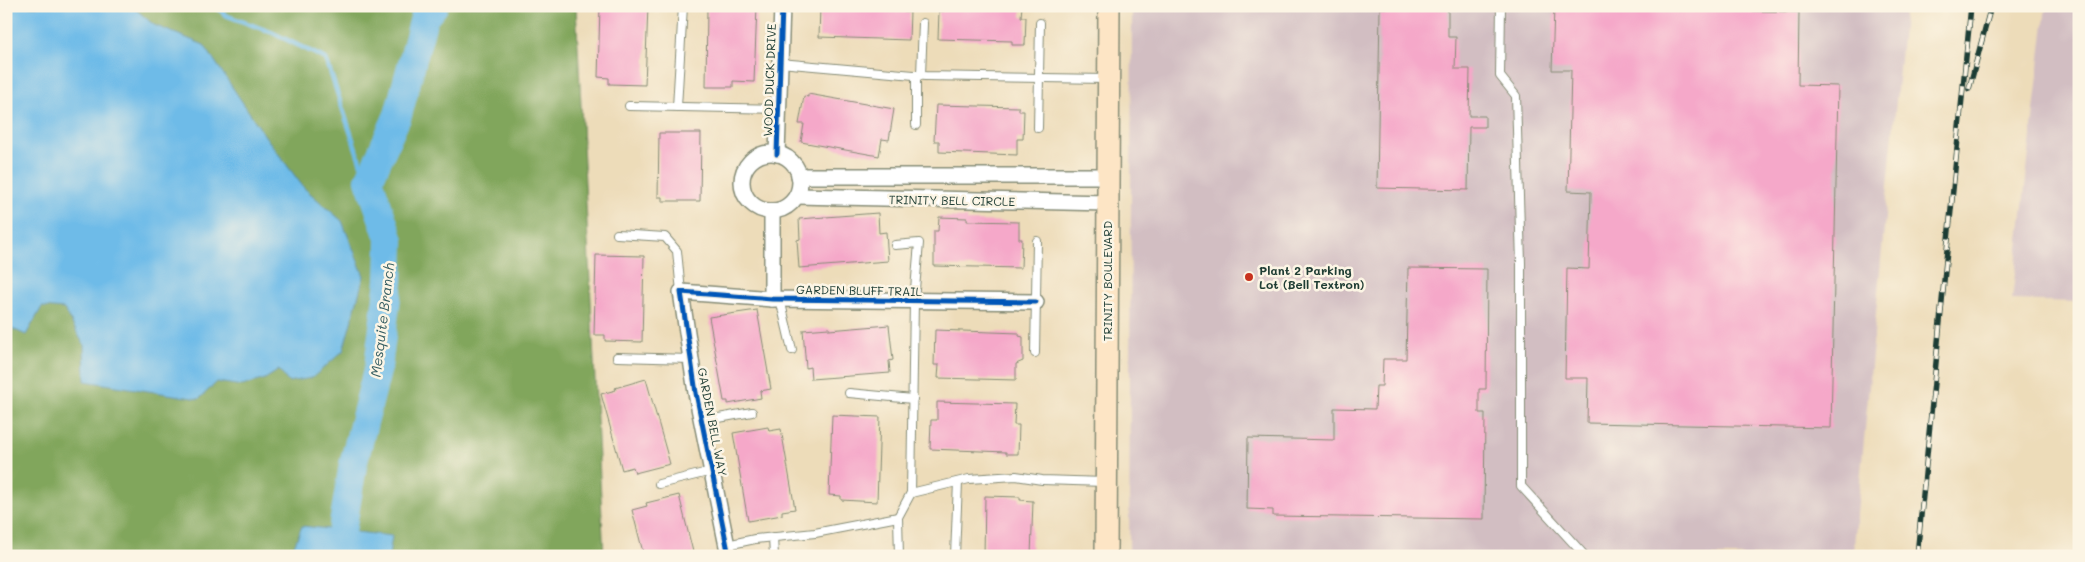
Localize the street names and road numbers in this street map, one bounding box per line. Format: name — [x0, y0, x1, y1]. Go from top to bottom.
street label: WOOD DUCK DRIVE — [759, 23, 779, 137]
street label: TRINITY BELL CIRCLE — [889, 191, 1015, 209]
street label: TRINITY BOULEVARD — [1099, 221, 1115, 341]
street label: GARDEN BLUFF TRAIL — [796, 281, 923, 299]
street label: GARDEN BELL WAY — [695, 366, 731, 478]

